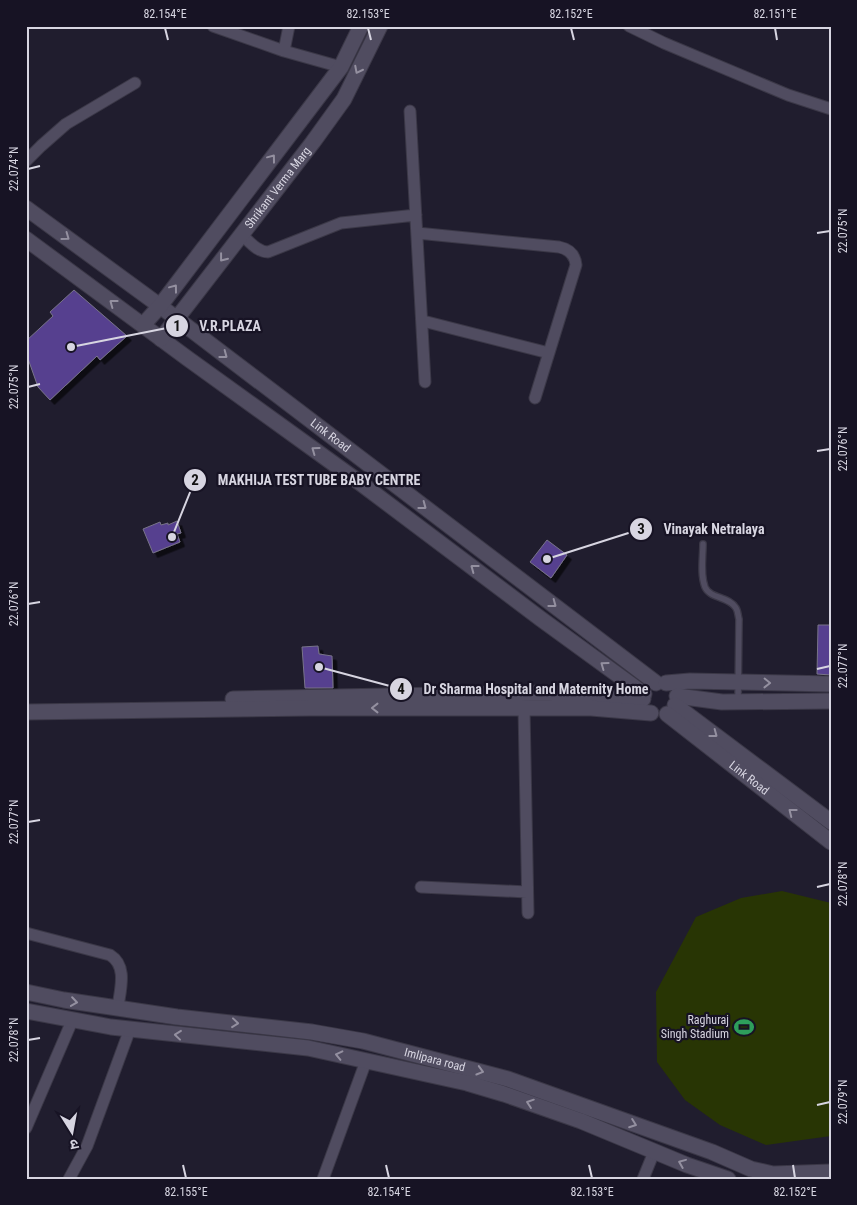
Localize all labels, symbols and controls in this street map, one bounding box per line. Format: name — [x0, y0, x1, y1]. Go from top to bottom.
text: 82.154°E — [143, 7, 187, 21]
text: 82.153°E — [346, 7, 390, 21]
text: 82.152°E — [549, 7, 593, 21]
text: 82.151°E — [753, 7, 797, 21]
one-way arrow — [354, 65, 365, 74]
street label: Shrikant Verma Marg — [242, 144, 314, 231]
text: 22.074°N — [7, 147, 21, 191]
one-way arrow — [267, 155, 275, 164]
text: 22.075°N — [836, 209, 850, 253]
one-way arrow — [60, 231, 70, 240]
one-way arrow — [220, 252, 228, 261]
one-way arrow — [169, 285, 177, 294]
one-way arrow — [109, 300, 119, 309]
callout: V.R.PLAZA — [164, 312, 271, 341]
text: 1 — [173, 317, 181, 335]
text: V.R.PLAZA — [199, 318, 261, 334]
one-way arrow — [218, 349, 227, 357]
text: 22.075°N — [7, 365, 21, 409]
street label: Link Road — [308, 416, 353, 455]
text: 22.076°N — [836, 427, 850, 471]
one-way arrow — [312, 447, 321, 456]
callout: MAKHIJA TEST TUBE BABY CENTRE — [182, 466, 431, 495]
text: 2 — [191, 471, 199, 489]
text: MAKHIJA TEST TUBE BABY CENTRE — [218, 472, 420, 488]
one-way arrow — [417, 500, 427, 509]
callout: Vinayak Netralaya — [628, 515, 774, 544]
text: 3 — [637, 520, 645, 538]
text: Vinayak Netralaya — [664, 521, 765, 537]
one-way arrow — [470, 565, 480, 574]
text: 22.076°N — [7, 582, 21, 626]
one-way arrow — [547, 599, 556, 607]
text: 22.077°N — [836, 644, 850, 688]
one-way arrow — [601, 663, 610, 671]
callout: Dr Sharma Hospital and Maternity Home — [388, 675, 658, 704]
one-way arrow — [764, 678, 772, 688]
text: 4 — [397, 680, 405, 698]
text: Dr Sharma Hospital and Maternity Home — [424, 681, 649, 697]
one-way arrow — [371, 703, 378, 713]
one-way arrow — [708, 729, 717, 737]
street label: Link Road — [726, 758, 772, 798]
text: 22.077°N — [7, 800, 21, 844]
one-way arrow — [789, 809, 798, 818]
text: 22.078°N — [836, 862, 850, 906]
one-way arrow — [70, 996, 78, 1006]
place label: Raghuraj Singh Stadium — [661, 1013, 729, 1041]
sports icon: Raghuraj Singh Stadium — [733, 1016, 755, 1038]
one-way arrow — [231, 1017, 239, 1028]
text: 22.078°N — [7, 1018, 21, 1062]
one-way arrow — [174, 1030, 182, 1041]
street label: Imlipara road — [403, 1045, 467, 1075]
one-way arrow — [335, 1050, 344, 1061]
one-way arrow — [475, 1065, 484, 1075]
text: 22.079°N — [836, 1080, 850, 1124]
one-way arrow — [527, 1099, 535, 1109]
north arrow — [48, 1108, 98, 1158]
one-way arrow — [629, 1118, 637, 1128]
text: उ — [68, 1136, 80, 1154]
one-way arrow — [678, 1159, 686, 1169]
text: 82.155°E — [164, 1185, 208, 1199]
text: 82.154°E — [367, 1185, 411, 1199]
text: 82.153°E — [570, 1185, 614, 1199]
text: 82.152°E — [773, 1185, 817, 1199]

